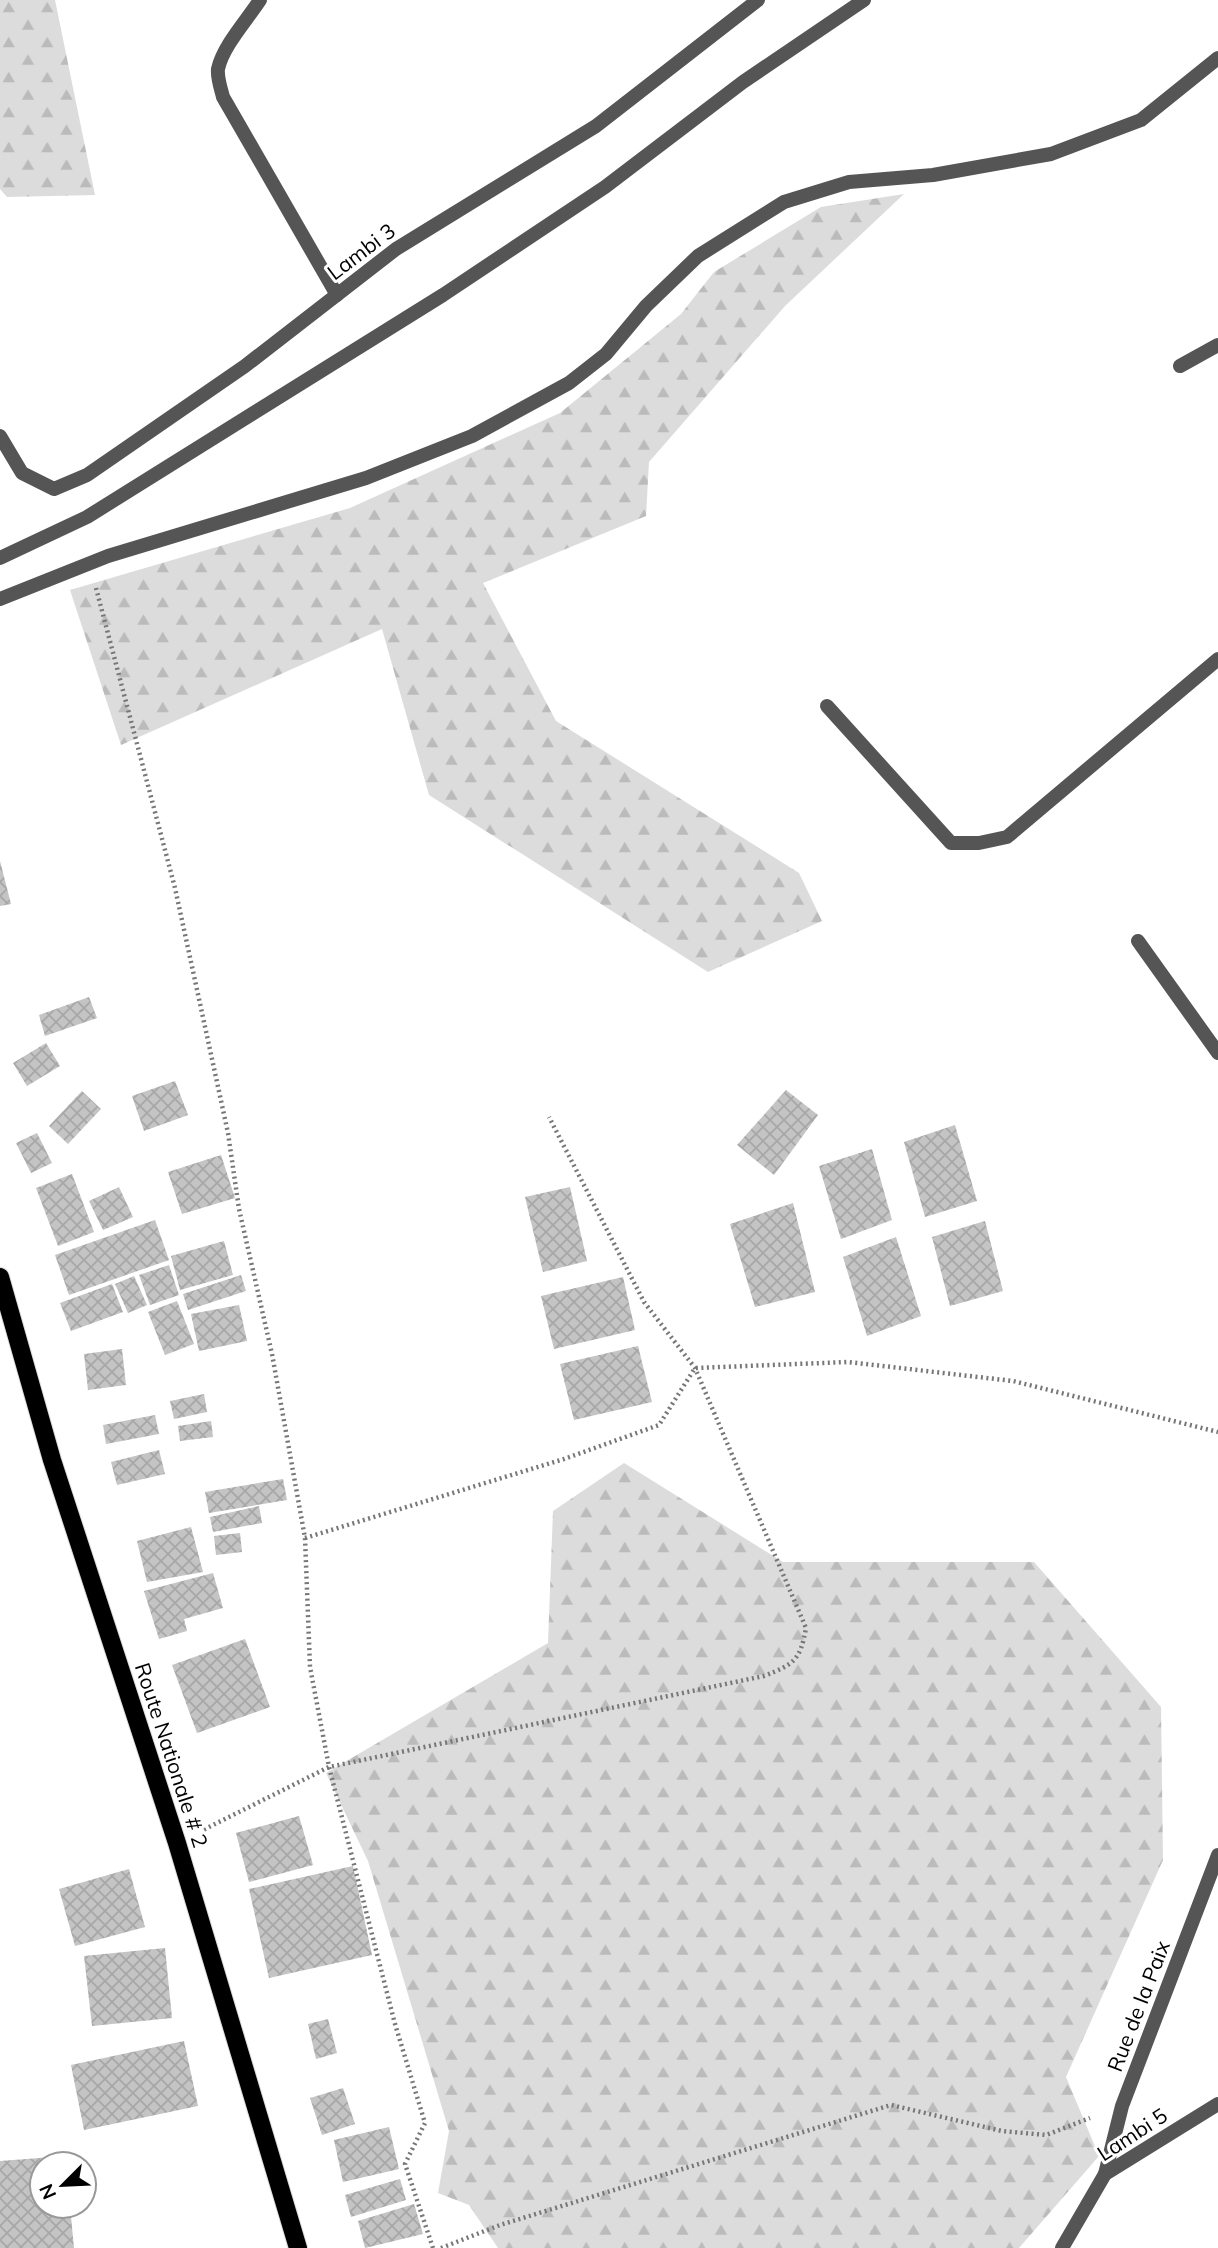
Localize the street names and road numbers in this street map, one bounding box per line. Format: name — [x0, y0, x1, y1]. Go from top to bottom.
street label: Lambi 3 — [322, 217, 400, 285]
street label: Route Nationale # 2 — [130, 1659, 214, 1851]
street label: Rue de la Paix — [1101, 1937, 1175, 2075]
street label: Lambi 5 — [1092, 2102, 1172, 2166]

